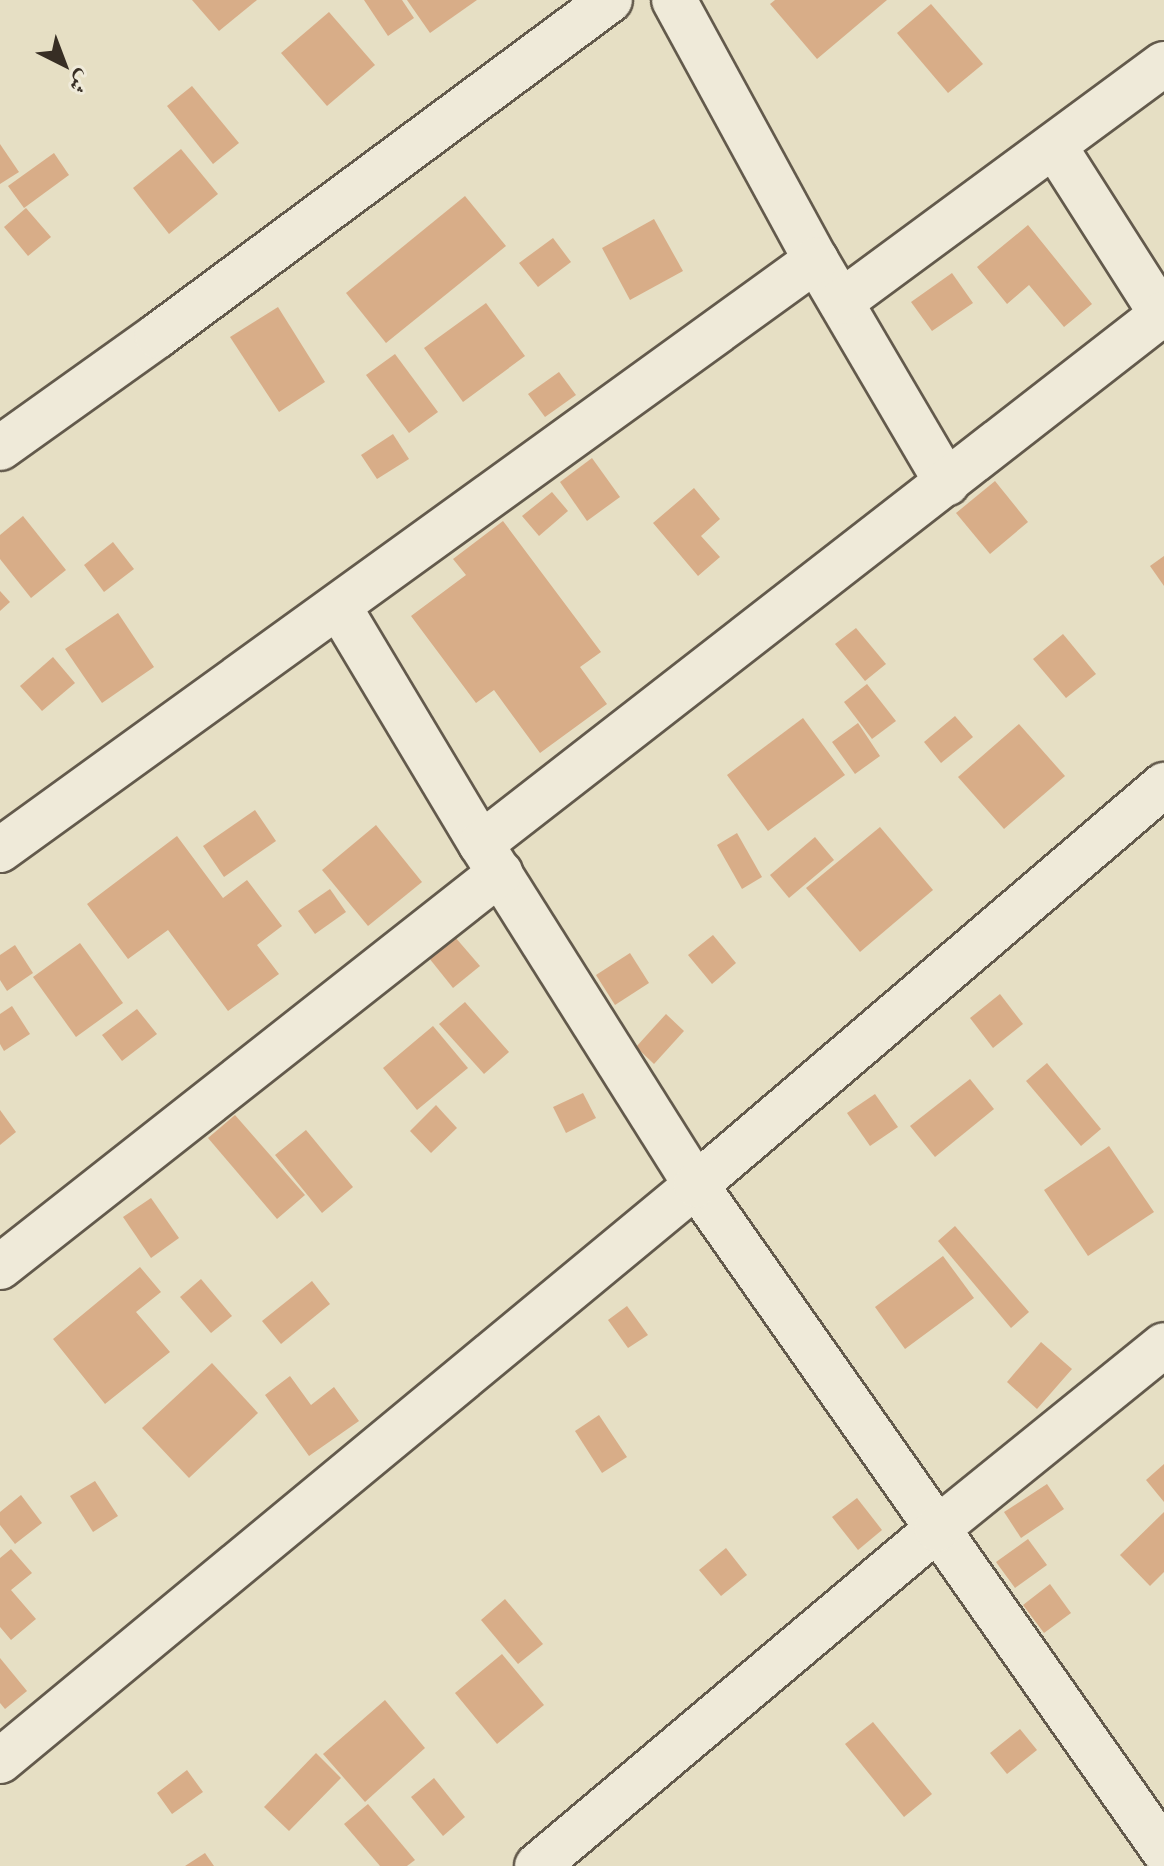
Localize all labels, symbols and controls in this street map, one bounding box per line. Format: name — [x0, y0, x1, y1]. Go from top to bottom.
north arrow — [24, 24, 104, 104]
text: ش — [63, 65, 98, 100]

